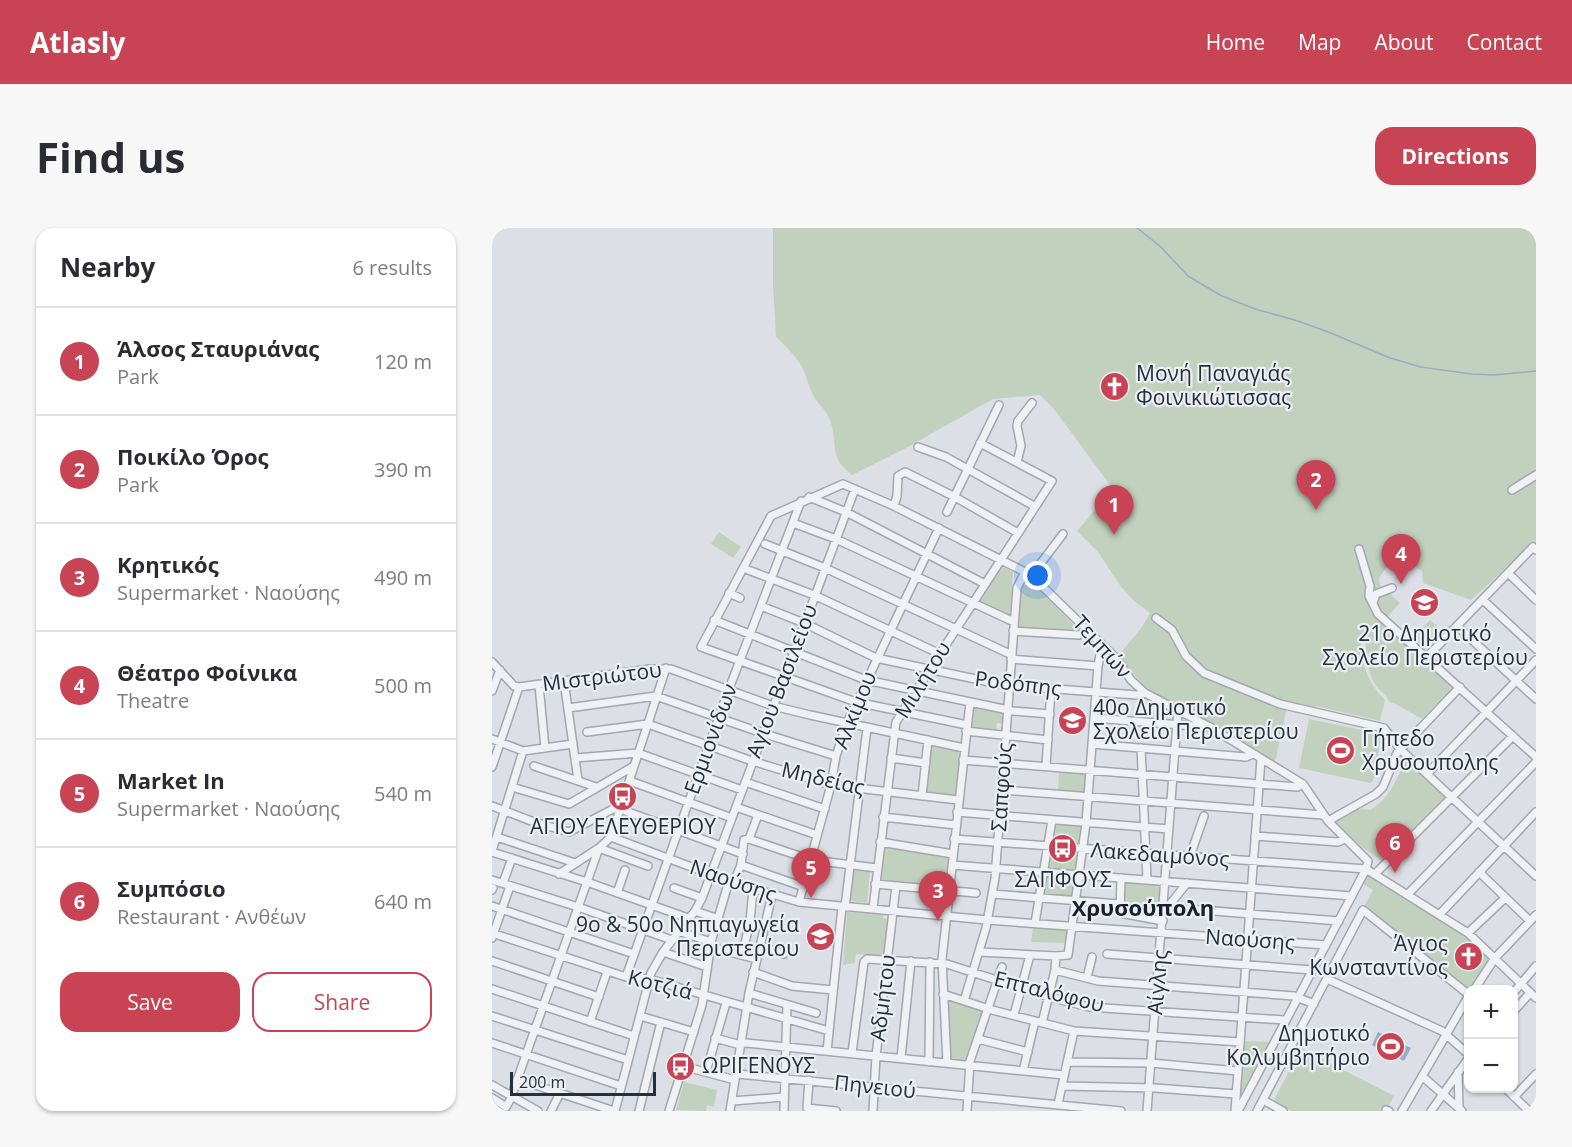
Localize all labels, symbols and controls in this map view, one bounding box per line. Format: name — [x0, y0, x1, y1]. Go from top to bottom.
text: Atlasly — [30, 23, 125, 61]
text: Home — [1206, 28, 1265, 56]
text: Map — [1298, 28, 1341, 56]
text: About — [1374, 28, 1434, 56]
text: Contact — [1467, 28, 1542, 56]
button: Directions — [1375, 127, 1536, 185]
text: Find us — [36, 128, 185, 185]
text: Nearby — [60, 249, 155, 285]
text: 6 results — [352, 254, 432, 281]
text: Άλσος Σταυριάνας — [117, 333, 319, 363]
text: 1 — [74, 348, 85, 375]
text: 120 m — [374, 348, 432, 375]
place label: Μονή Παναγιάς Φοινικιώτισσας — [1136, 359, 1291, 411]
text: Park — [117, 363, 159, 390]
church icon: Μονή Παναγιάς Φοινικιώτισσας — [1099, 370, 1131, 402]
text: Ποικίλο Όρος — [117, 441, 268, 471]
text: 2 — [74, 456, 85, 483]
text: 390 m — [374, 456, 432, 483]
pin: 2 — [1296, 460, 1336, 510]
text: Park — [117, 471, 159, 498]
pin: 1 — [1094, 486, 1134, 535]
pin: 4 — [1382, 534, 1420, 584]
text: Κρητικός — [117, 549, 219, 579]
your location — [1023, 561, 1052, 590]
text: 3 — [74, 564, 85, 591]
text: 490 m — [374, 564, 432, 591]
text: Supermarket · Ναούσης — [117, 579, 340, 606]
school or university icon: 21ο Δημοτικό Σχολείο Περιστερίου — [1409, 587, 1441, 619]
street label: Αγίου Βασιλείου — [739, 600, 823, 761]
street label: Τεμπών — [1067, 609, 1139, 684]
place label: 21ο Δημοτικό Σχολείο Περιστερίου — [1322, 619, 1528, 671]
street label: Μιλήτου — [888, 636, 957, 723]
street label: Μιστριώτου — [541, 655, 663, 697]
text: Θέατρο Φοίνικα — [117, 657, 297, 687]
street label: Ροδόπης — [973, 664, 1063, 702]
street label: Αλκίμου — [826, 667, 882, 752]
text: 4 — [74, 672, 85, 699]
text: 500 m — [374, 672, 432, 699]
street label: Ερμιονίδων — [677, 679, 743, 798]
text: Theatre — [117, 687, 189, 714]
place label: 40ο Δημοτικό Σχολείο Περιστερίου — [1093, 693, 1299, 745]
school or university icon: 40ο Δημοτικό Σχολείο Περιστερίου — [1056, 704, 1088, 736]
place label: Γήπεδο Χρυσουπολης — [1362, 724, 1498, 776]
sports icon: Γήπεδο Χρυσουπολης — [1325, 735, 1357, 767]
street label: Σαπφούς — [984, 742, 1018, 832]
street label: Μηδείας — [779, 755, 868, 801]
text: Market In — [117, 765, 225, 795]
text: 5 — [74, 780, 85, 807]
text: 540 m — [374, 780, 432, 807]
bus stop icon: ΑΓΙΟΥ ΕΛΕΥΘΕΡΙΟΥ — [607, 780, 639, 812]
text: Supermarket · Ναούσης — [117, 795, 340, 822]
place label: ΑΓΙΟΥ ΕΛΕΥΘΕΡΙΟΥ — [530, 812, 716, 840]
pin: 6 — [1376, 824, 1414, 873]
bus stop icon: ΣΑΠΦΟΥΣ — [1047, 833, 1079, 865]
street label: Λακεδαιμόνος — [1090, 835, 1230, 873]
pin: 5 — [792, 848, 830, 898]
street label: Ναούσης — [686, 852, 780, 908]
place label: ΣΑΠΦΟΥΣ — [1014, 865, 1112, 893]
pin: 3 — [918, 872, 958, 921]
text: Συμπόσιο — [117, 873, 226, 903]
text: 6 — [74, 888, 85, 915]
text: 640 m — [374, 888, 432, 915]
district label: Χρυσούπολη — [1072, 892, 1214, 922]
text: Restaurant · Ανθέων — [117, 903, 306, 930]
place label: 9ο & 50ο Νηπιαγωγεία Περιστερίου — [576, 910, 799, 962]
school or university icon: 9ο & 50ο Νηπιαγωγεία Περιστερίου — [804, 921, 836, 953]
street label: Ναούσης — [1204, 922, 1296, 956]
place label: Άγιος Κωνσταντίνος — [1309, 929, 1448, 981]
church icon: Άγιος Κωνσταντίνος — [1453, 940, 1485, 972]
street label: Αίγλης — [1140, 948, 1174, 1016]
street label: Αδμήτου — [863, 953, 901, 1043]
street label: Κοτζιά — [625, 963, 696, 1006]
street label: Επταλόφου — [991, 964, 1107, 1018]
button: Save — [60, 972, 240, 1032]
button: Share — [252, 972, 432, 1032]
map controls — [1464, 985, 1518, 1093]
button: + — [1464, 985, 1518, 1039]
place label: Δημοτικό Κολυμβητήριο — [1226, 1019, 1370, 1071]
sports icon: Δημοτικό Κολυμβητήριο — [1375, 1030, 1407, 1062]
button: − — [1464, 1039, 1518, 1093]
bus stop icon: ΩΡΙΓΕΝΟΥΣ — [665, 1050, 697, 1082]
place label: ΩΡΙΓΕΝΟΥΣ — [702, 1051, 815, 1079]
street label: Πηνειού — [833, 1068, 917, 1104]
scale bar — [510, 1069, 656, 1096]
text: 200 m — [519, 1071, 565, 1093]

